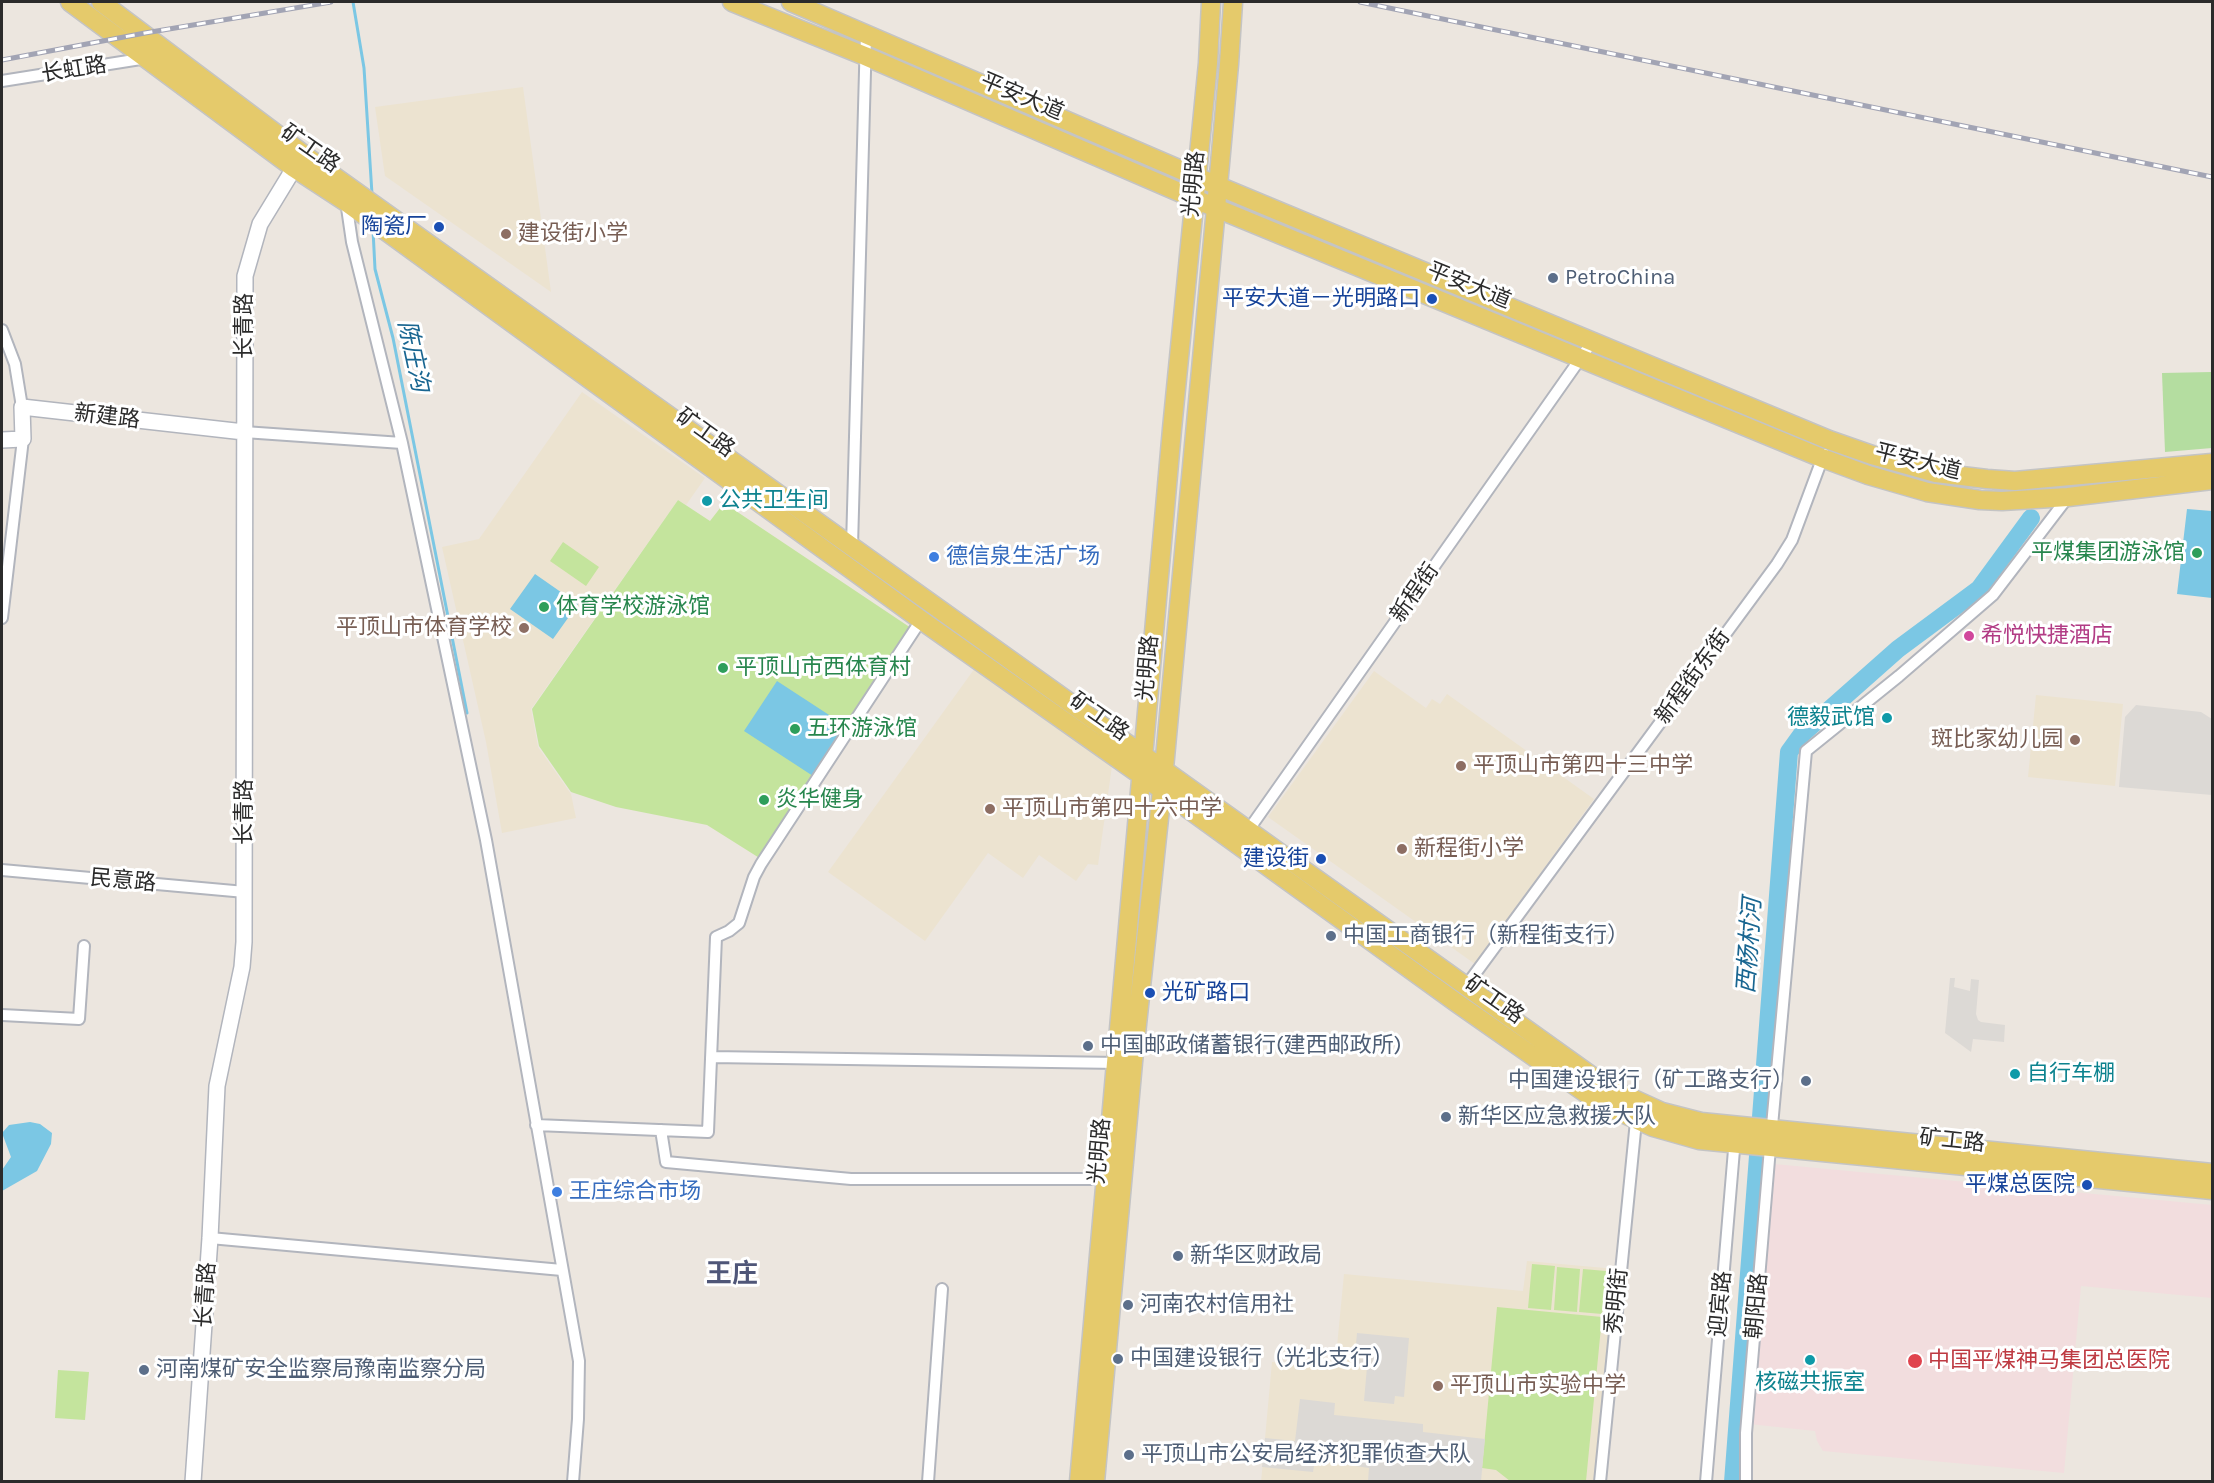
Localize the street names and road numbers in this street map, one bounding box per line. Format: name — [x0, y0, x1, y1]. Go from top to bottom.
street label: 长虹路 — [39, 52, 109, 88]
street label: 平安大道 — [976, 68, 1068, 126]
street label: 矿工路 — [275, 119, 345, 179]
street label: 光明路 — [1178, 150, 1210, 218]
street label: 平安大道 — [1423, 257, 1515, 315]
street label: 长青路 — [232, 293, 258, 359]
street label: 新建路 — [73, 400, 141, 434]
street label: 矿工路 — [671, 403, 739, 463]
street label: 平安大道 — [1872, 439, 1964, 485]
street label: 新程街 — [1385, 558, 1445, 628]
street label: 新程街东街 — [1650, 625, 1736, 729]
street label: 光明路 — [1132, 634, 1164, 702]
street label: 矿工路 — [1064, 687, 1134, 747]
street label: 长青路 — [232, 779, 258, 845]
street label: 民意路 — [89, 865, 157, 897]
street label: 矿工路 — [1459, 970, 1529, 1030]
street label: 光明路 — [1084, 1117, 1116, 1185]
street label: 矿工路 — [1918, 1124, 1986, 1158]
street label: 长青路 — [191, 1261, 221, 1329]
street label: 秀明街 — [1600, 1267, 1634, 1335]
street label: 迎宾路 — [1705, 1270, 1737, 1338]
street label: 朝阳路 — [1741, 1272, 1773, 1340]

